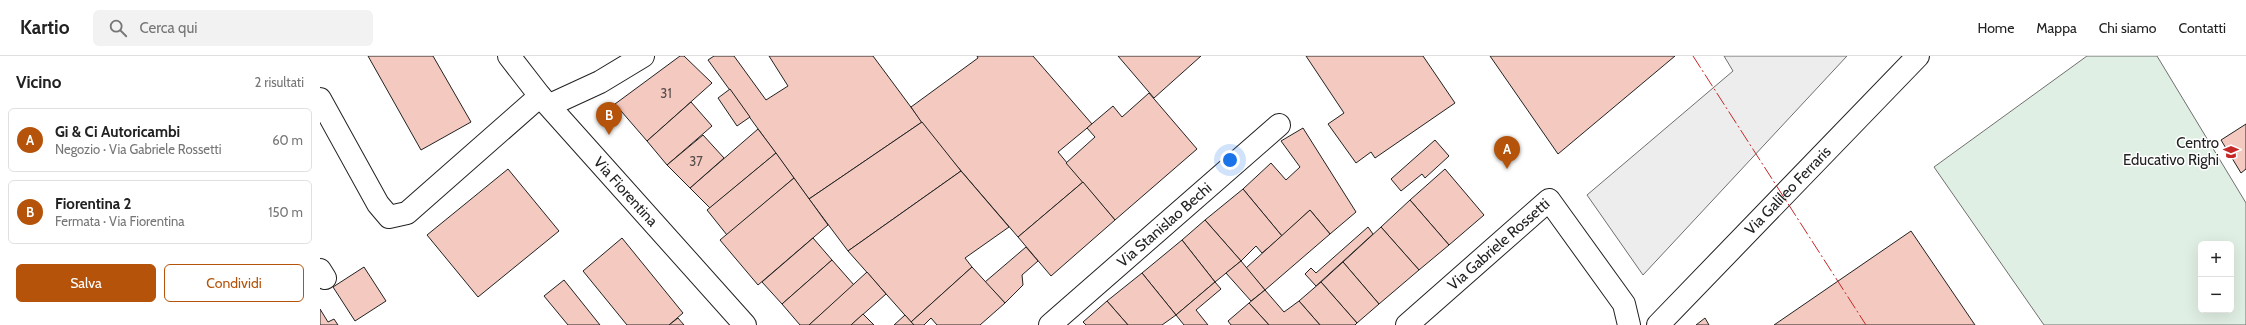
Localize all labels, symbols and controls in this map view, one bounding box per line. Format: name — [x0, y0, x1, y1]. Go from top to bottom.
search box — [93, 10, 373, 46]
text: Kartio — [20, 16, 69, 39]
icon: search — [107, 17, 129, 39]
text: Cerca qui — [139, 19, 198, 37]
text: Home — [1977, 19, 2014, 37]
text: Mappa — [2036, 19, 2077, 37]
text: Chi siamo — [2099, 19, 2156, 37]
text: Contatti — [2178, 19, 2226, 37]
text: Vicino — [16, 72, 61, 92]
text: 2 risultati — [255, 74, 304, 90]
house number: 31 — [660, 85, 672, 101]
pin: B — [596, 102, 622, 135]
text: Gi & Ci Autoricambi — [55, 123, 180, 141]
text: A — [26, 132, 34, 148]
text: 60 m — [272, 132, 303, 148]
place label: Centro Educativo Righi — [2123, 134, 2219, 169]
pin: A — [1494, 136, 1520, 169]
text: Negozio · Via Gabriele Rossetti — [55, 141, 222, 157]
street label: Via Galileo Ferraris — [1741, 143, 1835, 239]
school or university icon: Centro Educativo Righi — [2222, 143, 2240, 161]
your location — [1220, 150, 1240, 170]
street label: Via Fiorentina — [590, 153, 662, 231]
house number: 37 — [689, 153, 703, 169]
street label: Via Stanislao Bechi — [1114, 179, 1215, 271]
text: Fiorentina 2 — [55, 195, 131, 213]
street label: Via Gabriele Rossetti — [1444, 195, 1553, 294]
text: B — [26, 204, 34, 220]
text: 150 m — [268, 204, 303, 220]
text: Fermata · Via Fiorentina — [55, 213, 185, 229]
map controls — [2198, 241, 2234, 313]
button: + — [2198, 241, 2234, 277]
button: Salva — [16, 264, 156, 302]
button: Condividi — [164, 264, 304, 302]
button: − — [2198, 277, 2234, 313]

